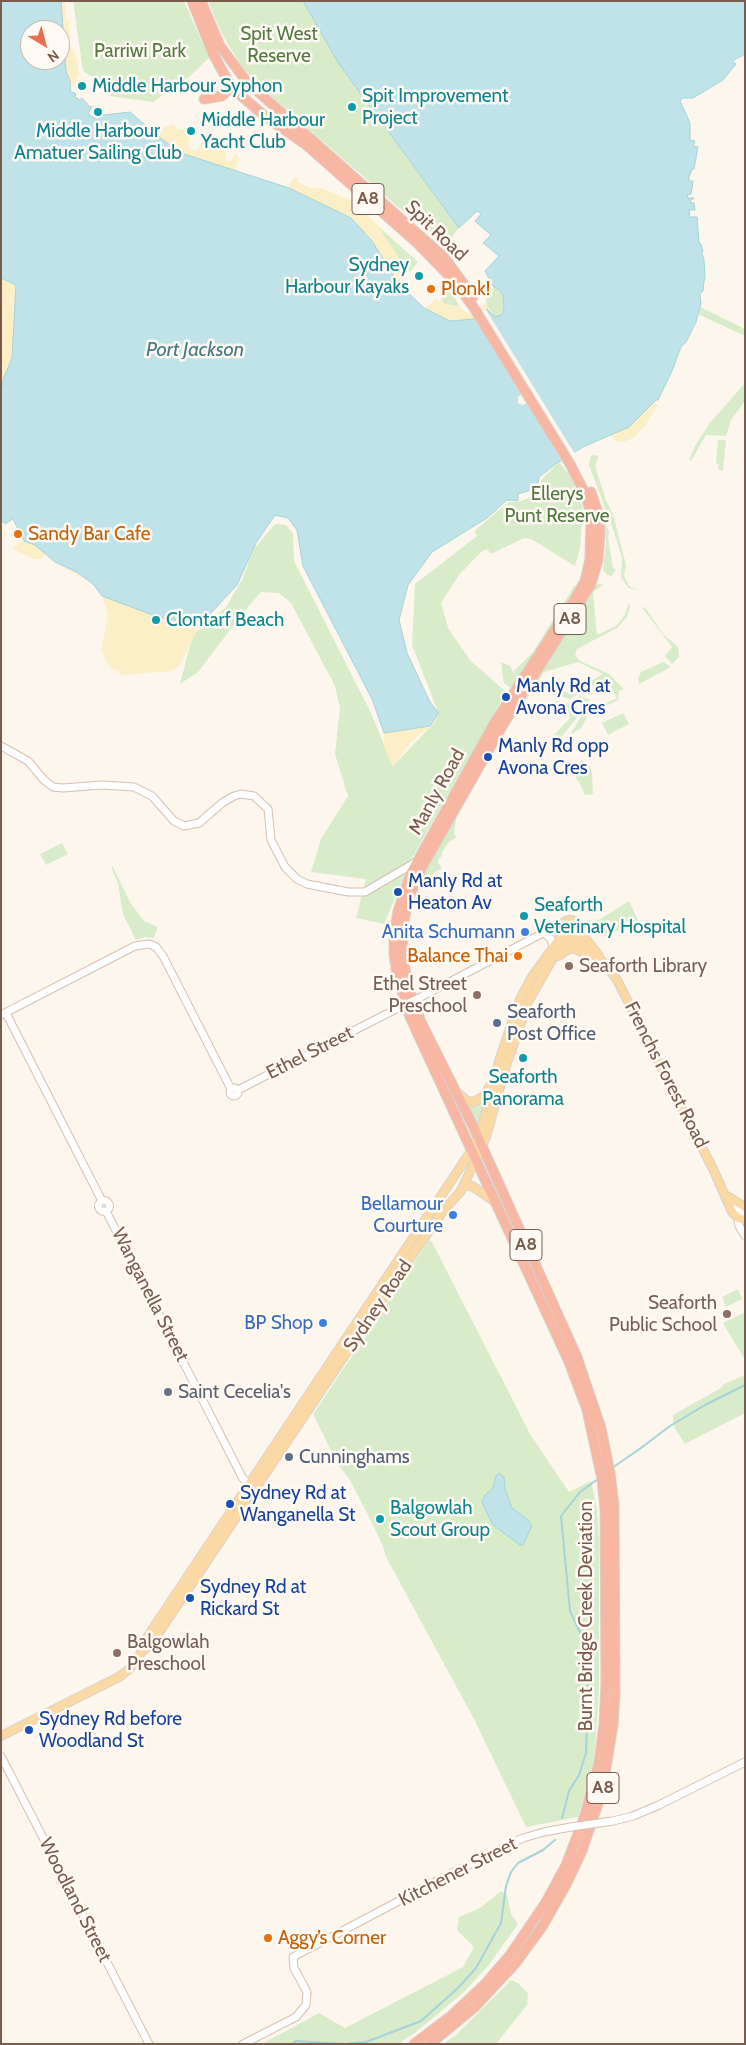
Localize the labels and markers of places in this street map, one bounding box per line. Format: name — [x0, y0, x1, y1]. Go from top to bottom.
place label: Middle Harbour Syphon — [92, 75, 283, 97]
marker: Middle Harbour Syphon — [76, 80, 88, 92]
place label: Spit Improvement Project — [362, 85, 508, 129]
marker: Spit Improvement Project — [346, 101, 358, 113]
marker: Middle Harbour Amatuer Sailing Club — [92, 106, 104, 118]
place label: Middle Harbour Yacht Club — [201, 109, 325, 153]
place label: Middle Harbour Amatuer Sailing Club — [14, 120, 182, 164]
marker: Middle Harbour Yacht Club — [185, 125, 197, 137]
place label: Sydney Harbour Kayaks — [285, 254, 409, 298]
marker: Sydney Harbour Kayaks — [413, 270, 425, 282]
place label: Plonk! — [441, 278, 490, 300]
marker: Plonk! — [425, 283, 437, 295]
place label: Sandy Bar Cafe — [28, 523, 151, 545]
marker: Sandy Bar Cafe — [12, 528, 24, 540]
place label: Clontarf Beach — [166, 609, 284, 631]
marker: Clontarf Beach — [150, 614, 162, 626]
place label: Manly Rd at Avona Cres — [516, 675, 611, 719]
marker: Manly Rd at Avona Cres — [500, 691, 512, 703]
place label: Manly Rd opp Avona Cres — [498, 735, 609, 779]
marker: Manly Rd opp Avona Cres — [482, 751, 494, 763]
place label: Manly Rd at Heaton Av — [408, 870, 503, 914]
marker: Manly Rd at Heaton Av — [392, 886, 404, 898]
place label: Seaforth Veterinary Hospital — [534, 894, 686, 938]
marker: Seaforth Veterinary Hospital — [518, 910, 530, 922]
place label: Anita Schumann — [382, 921, 515, 943]
marker: Anita Schumann — [519, 926, 531, 938]
place label: Balance Thai — [407, 945, 508, 967]
marker: Balance Thai — [512, 950, 524, 962]
place label: Seaforth Library — [579, 955, 707, 977]
marker: Seaforth Library — [563, 960, 575, 972]
place label: Ethel Street Preschool — [373, 973, 467, 1017]
marker: Ethel Street Preschool — [471, 989, 483, 1001]
place label: Seaforth Post Office — [507, 1001, 596, 1045]
marker: Seaforth Post Office — [491, 1017, 503, 1029]
marker: Seaforth Panorama — [517, 1052, 529, 1064]
place label: Seaforth Panorama — [482, 1066, 564, 1110]
place label: Bellamour Courture — [361, 1193, 443, 1237]
marker: Bellamour Courture — [447, 1209, 459, 1221]
place label: Seaforth Public School — [609, 1292, 717, 1336]
marker: Seaforth Public School — [721, 1308, 733, 1320]
place label: BP Shop — [244, 1312, 313, 1334]
marker: BP Shop — [317, 1317, 329, 1329]
place label: Saint Cecelia's — [178, 1381, 291, 1403]
marker: Saint Cecelia's — [162, 1386, 174, 1398]
place label: Cunninghams — [299, 1446, 410, 1468]
marker: Cunninghams — [283, 1451, 295, 1463]
place label: Sydney Rd at Wanganella St — [240, 1482, 355, 1526]
place label: Balgowlah Scout Group — [390, 1497, 490, 1541]
marker: Sydney Rd at Wanganella St — [224, 1498, 236, 1510]
marker: Balgowlah Scout Group — [374, 1513, 386, 1525]
place label: Sydney Rd at Rickard St — [200, 1576, 306, 1620]
marker: Sydney Rd at Rickard St — [184, 1592, 196, 1604]
place label: Balgowlah Preschool — [127, 1631, 209, 1675]
marker: Balgowlah Preschool — [111, 1647, 123, 1659]
place label: Sydney Rd before Woodland St — [39, 1708, 182, 1752]
marker: Sydney Rd before Woodland St — [23, 1724, 35, 1736]
place label: Aggy’s Corner — [278, 1927, 386, 1949]
marker: Aggy’s Corner — [262, 1932, 274, 1944]

